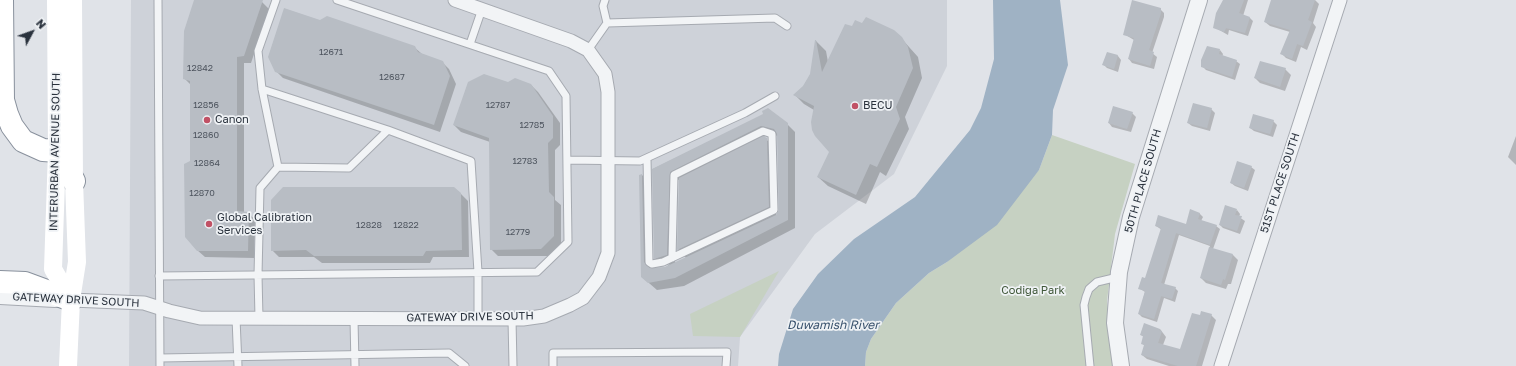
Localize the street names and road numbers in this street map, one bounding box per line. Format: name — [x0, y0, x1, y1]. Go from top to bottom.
street label: INTERURBAN AVENUE SOUTH — [47, 73, 63, 231]
street label: 50TH PLACE SOUTH — [1122, 128, 1164, 234]
street label: 51ST PLACE SOUTH — [1258, 131, 1302, 235]
street label: GATEWAY DRIVE SOUTH — [12, 290, 140, 310]
street label: GATEWAY DRIVE SOUTH — [406, 309, 534, 325]

